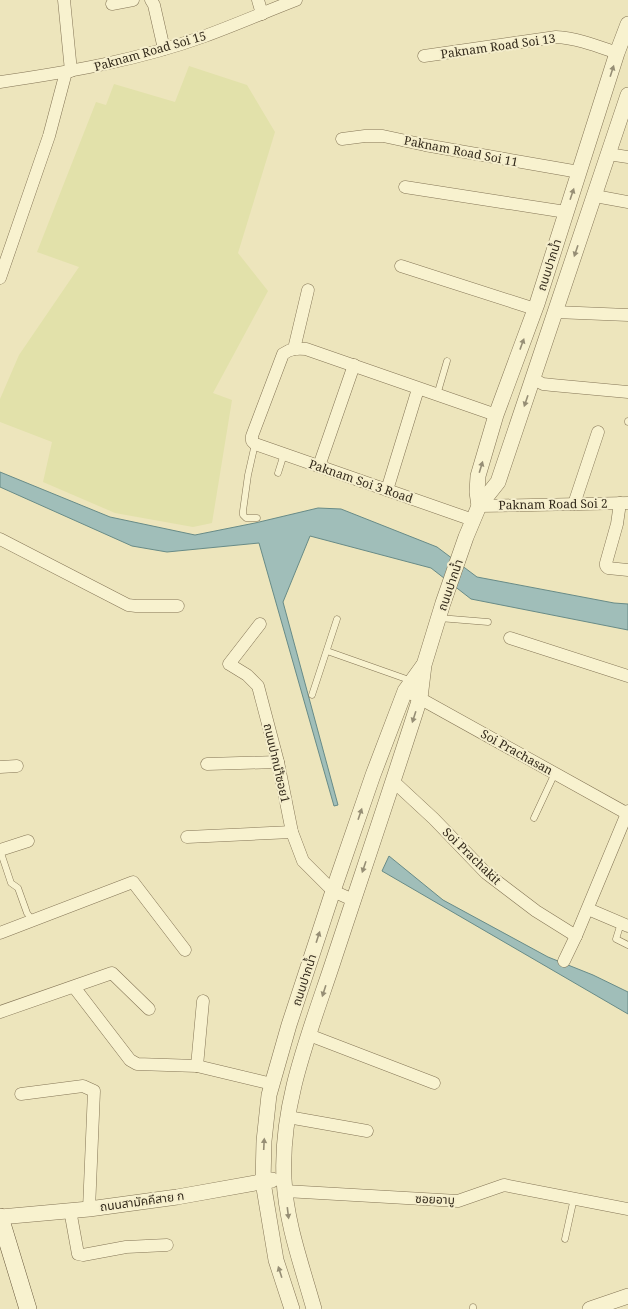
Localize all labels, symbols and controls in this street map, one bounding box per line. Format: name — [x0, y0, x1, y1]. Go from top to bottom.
street label: Paknam Road Soi 15 — [92, 27, 208, 75]
street label: Paknam Road Soi 13 — [439, 29, 557, 62]
one-way arrow — [609, 64, 615, 76]
street label: Paknam Road Soi 11 — [403, 132, 519, 170]
one-way arrow — [569, 188, 575, 200]
street label: ถนนปากน้ำ — [533, 237, 565, 293]
one-way arrow — [572, 246, 578, 258]
one-way arrow — [519, 338, 525, 350]
one-way arrow — [522, 396, 528, 408]
street label: Paknam Soi 3 Road — [307, 455, 416, 507]
one-way arrow — [478, 461, 484, 473]
street label: Paknam Road Soi 2 — [498, 495, 608, 513]
street label: ถนนปากน้ำ — [433, 557, 467, 613]
one-way arrow — [411, 712, 417, 724]
street label: ถนนปากนำ้ซอย1 — [260, 722, 294, 804]
street label: Soi Prachasan — [478, 725, 556, 779]
one-way arrow — [357, 808, 363, 820]
street label: Soi Prachakit — [439, 824, 505, 888]
one-way arrow — [361, 862, 367, 874]
one-way arrow — [315, 931, 321, 943]
street label: ถนนปากน้ำ — [288, 952, 320, 1008]
one-way arrow — [320, 985, 326, 997]
one-way arrow — [260, 1138, 267, 1150]
street label: ถนนสามัคคีสาย ก — [99, 1187, 185, 1215]
street label: ซอยอาบู — [415, 1190, 455, 1208]
one-way arrow — [285, 1207, 291, 1219]
one-way arrow — [276, 1266, 282, 1278]

